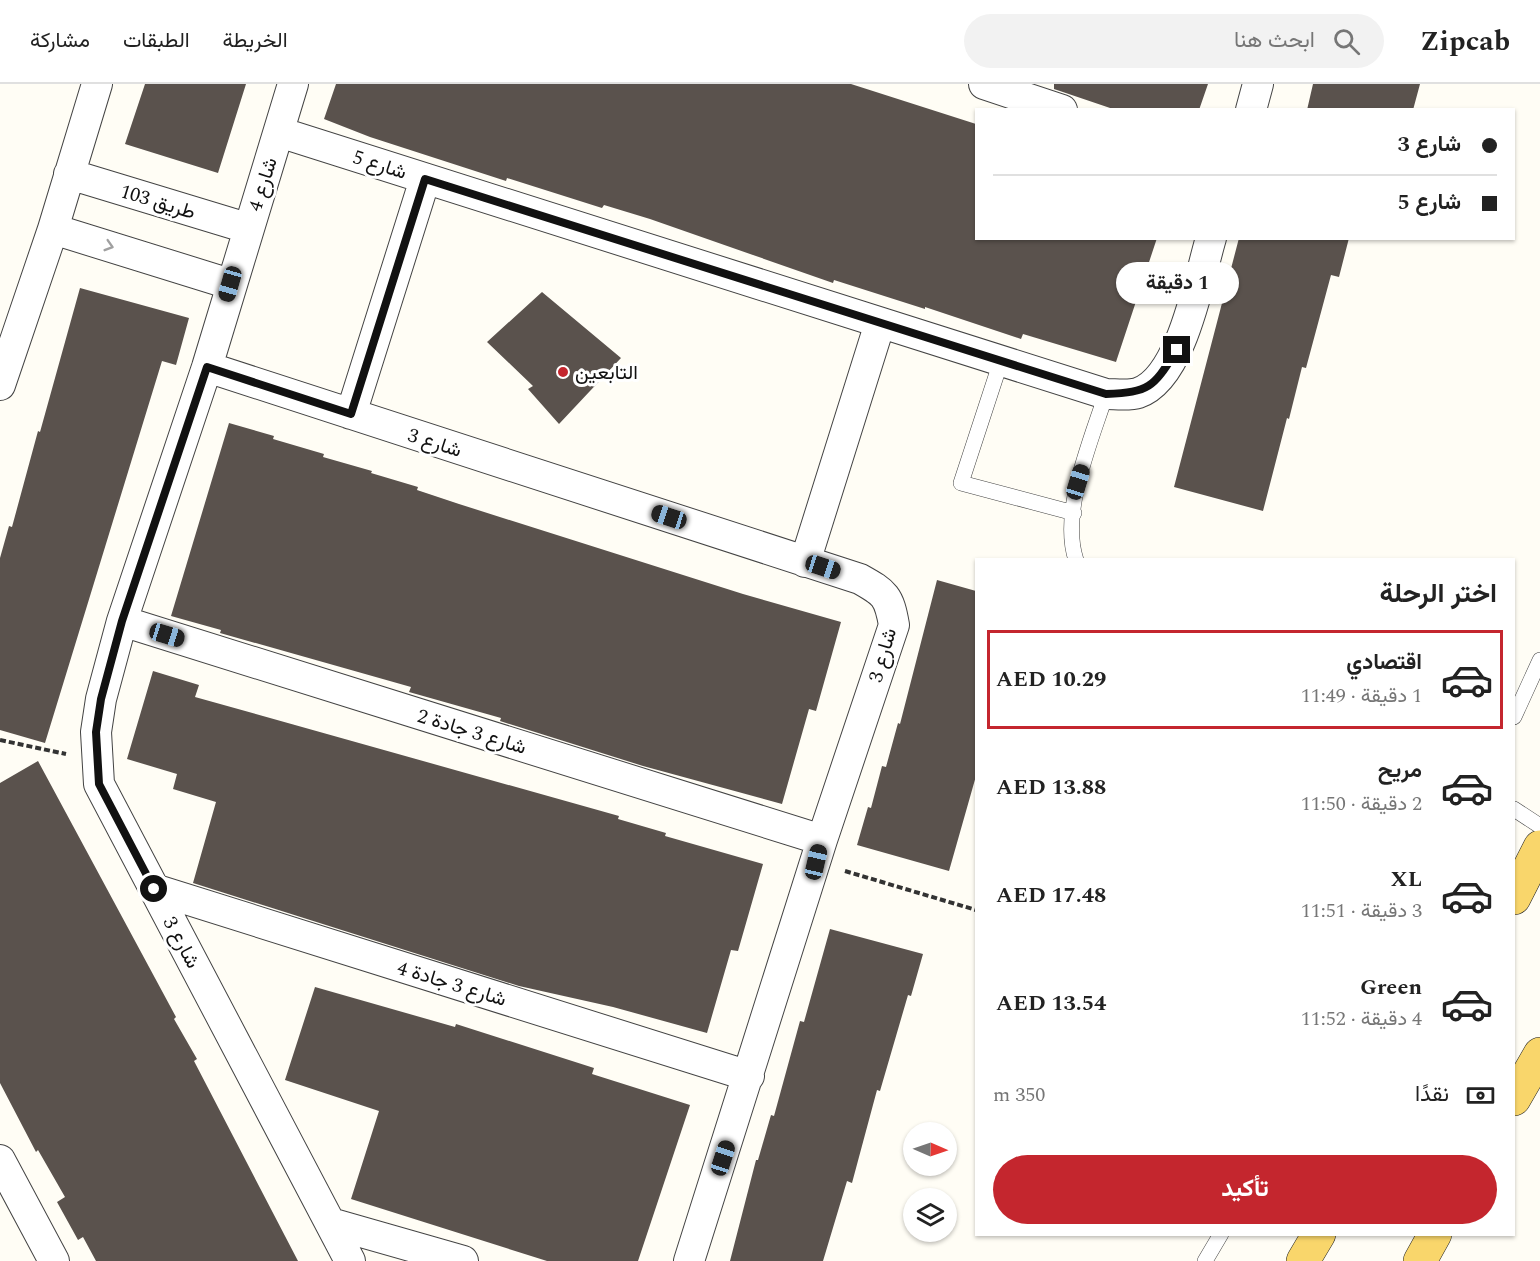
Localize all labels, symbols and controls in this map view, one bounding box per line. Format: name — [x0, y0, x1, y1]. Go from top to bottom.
search box — [964, 14, 1384, 68]
text: Zipcab — [1420, 20, 1510, 63]
text: ابحث هنا — [1234, 24, 1315, 57]
text: مشاركة — [30, 25, 90, 57]
text: الطبقات — [123, 25, 190, 57]
text: الخريطة — [223, 25, 288, 57]
icon: search — [1330, 25, 1363, 58]
text: شارع 3 — [1398, 128, 1461, 161]
street label: شارع 5 — [349, 142, 411, 188]
street label: شارع 4 — [240, 153, 286, 215]
street label: طريق 103 — [116, 176, 199, 228]
text: شارع 5 — [1398, 186, 1461, 219]
one-way arrow — [103, 239, 114, 251]
callout: 1 دقيقة — [1116, 263, 1238, 305]
car — [216, 264, 244, 304]
text: 1 دقيقة — [1146, 268, 1209, 298]
route end — [1163, 336, 1190, 363]
place label: التابعين — [575, 358, 638, 388]
marker: التابعين — [556, 365, 570, 379]
street label: شارع 3 — [404, 420, 466, 466]
car — [1064, 462, 1092, 502]
car — [649, 503, 689, 531]
car — [803, 553, 843, 581]
text: اختر الرحلة — [1380, 573, 1497, 615]
car — [147, 621, 187, 649]
street label: شارع 3 — [861, 625, 905, 686]
text: اقتصادي — [1346, 646, 1422, 679]
icon: car — [1440, 653, 1494, 707]
text: AED 10.29 — [996, 663, 1106, 696]
text: 1 دقيقة · 11:49 — [1301, 681, 1422, 711]
street label: شارع 3 جادة 2 — [413, 701, 530, 763]
text: مريح — [1378, 754, 1422, 787]
icon: car — [1440, 761, 1494, 815]
text: AED 13.88 — [996, 771, 1106, 804]
text: 2 دقيقة · 11:50 — [1301, 789, 1422, 819]
car — [803, 842, 829, 882]
text: XL — [1391, 863, 1422, 896]
icon: car — [1440, 869, 1494, 923]
route start — [140, 875, 167, 902]
text: AED 17.48 — [996, 879, 1106, 912]
text: 3 دقيقة · 11:51 — [1301, 896, 1422, 926]
street label: شارع 3 — [155, 911, 207, 974]
street label: شارع 3 جادة 4 — [393, 953, 510, 1015]
text: Green — [1360, 971, 1422, 1004]
icon: car — [1440, 977, 1494, 1031]
text: AED 13.54 — [996, 987, 1106, 1020]
text: 4 دقيقة · 11:52 — [1301, 1004, 1422, 1034]
text: نقدًا — [1415, 1078, 1449, 1111]
icon: cash — [1464, 1079, 1497, 1112]
text: 350 m — [993, 1080, 1045, 1110]
north arrow — [903, 1122, 957, 1176]
map controls — [903, 1122, 957, 1242]
car — [709, 1138, 737, 1178]
button: تأكيد — [993, 1155, 1497, 1224]
button: layers — [903, 1188, 957, 1242]

